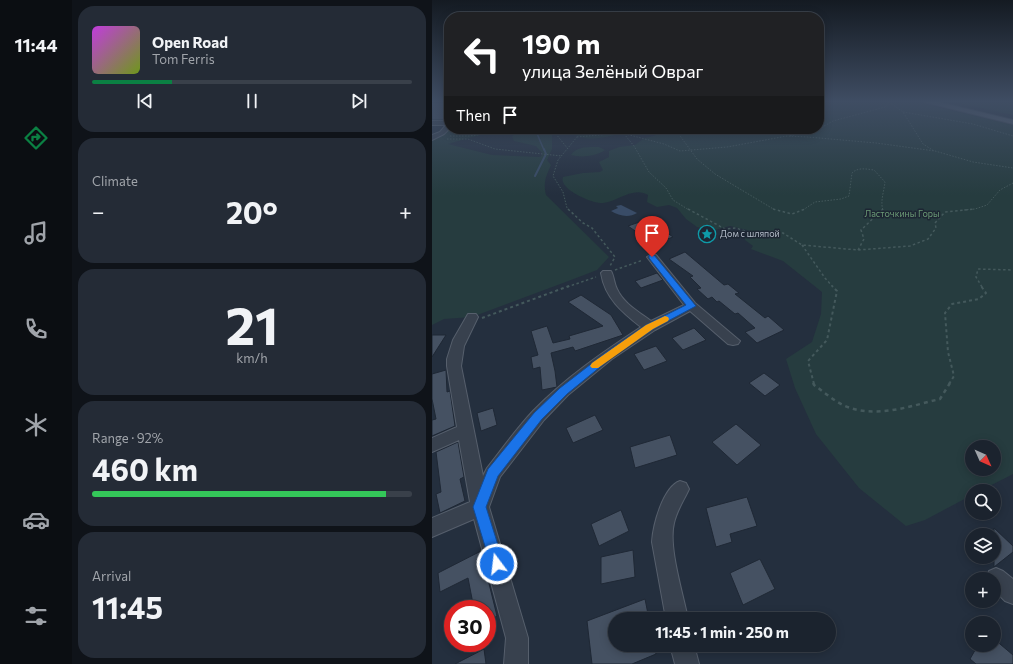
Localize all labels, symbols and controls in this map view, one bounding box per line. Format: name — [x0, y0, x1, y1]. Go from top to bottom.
text: 190 m — [522, 26, 600, 60]
icon: left — [456, 28, 508, 80]
text: Open Road — [152, 33, 228, 51]
text: 11:44 — [14, 34, 58, 56]
text: Tom Ferris — [152, 51, 215, 67]
text: улица Зелёный Овраг — [522, 60, 703, 82]
icon: previous — [134, 90, 156, 112]
icon: pause — [241, 90, 263, 112]
icon: next — [348, 90, 370, 112]
icon: arrive — [499, 104, 521, 126]
text: Then — [456, 106, 491, 124]
icon: directions — [22, 124, 50, 152]
text: Climate — [92, 173, 138, 189]
text: 20° — [226, 193, 278, 230]
text: − — [92, 198, 105, 225]
text: + — [399, 198, 412, 225]
park label: Ласточкины Горы — [864, 208, 940, 219]
pin — [635, 216, 669, 257]
icon: music — [22, 219, 50, 247]
icon: arrive — [641, 222, 663, 244]
place icon: Дом с шляпой — [697, 224, 717, 244]
place label: Дом с шляпой — [720, 228, 780, 239]
text: 21 — [225, 292, 279, 356]
icon: phone — [22, 315, 50, 343]
text: km/h — [236, 350, 268, 366]
icon: climate — [22, 411, 50, 439]
text: Range · 92% — [92, 430, 163, 446]
north arrow — [965, 440, 1001, 476]
map controls — [965, 440, 1001, 652]
text: 460 km — [92, 450, 198, 487]
button: search — [965, 484, 1001, 520]
icon: car — [22, 506, 50, 534]
button: layers — [965, 528, 1001, 564]
position arrow — [476, 543, 518, 585]
text: Arrival — [92, 568, 131, 584]
button: + — [965, 572, 1001, 608]
text: 11:45 — [92, 588, 163, 625]
speed limit sign: 30 — [444, 600, 496, 652]
icon: filters — [22, 602, 50, 630]
button: − — [965, 616, 1001, 652]
text: 11:45 · 1 min · 250 m — [655, 623, 789, 641]

